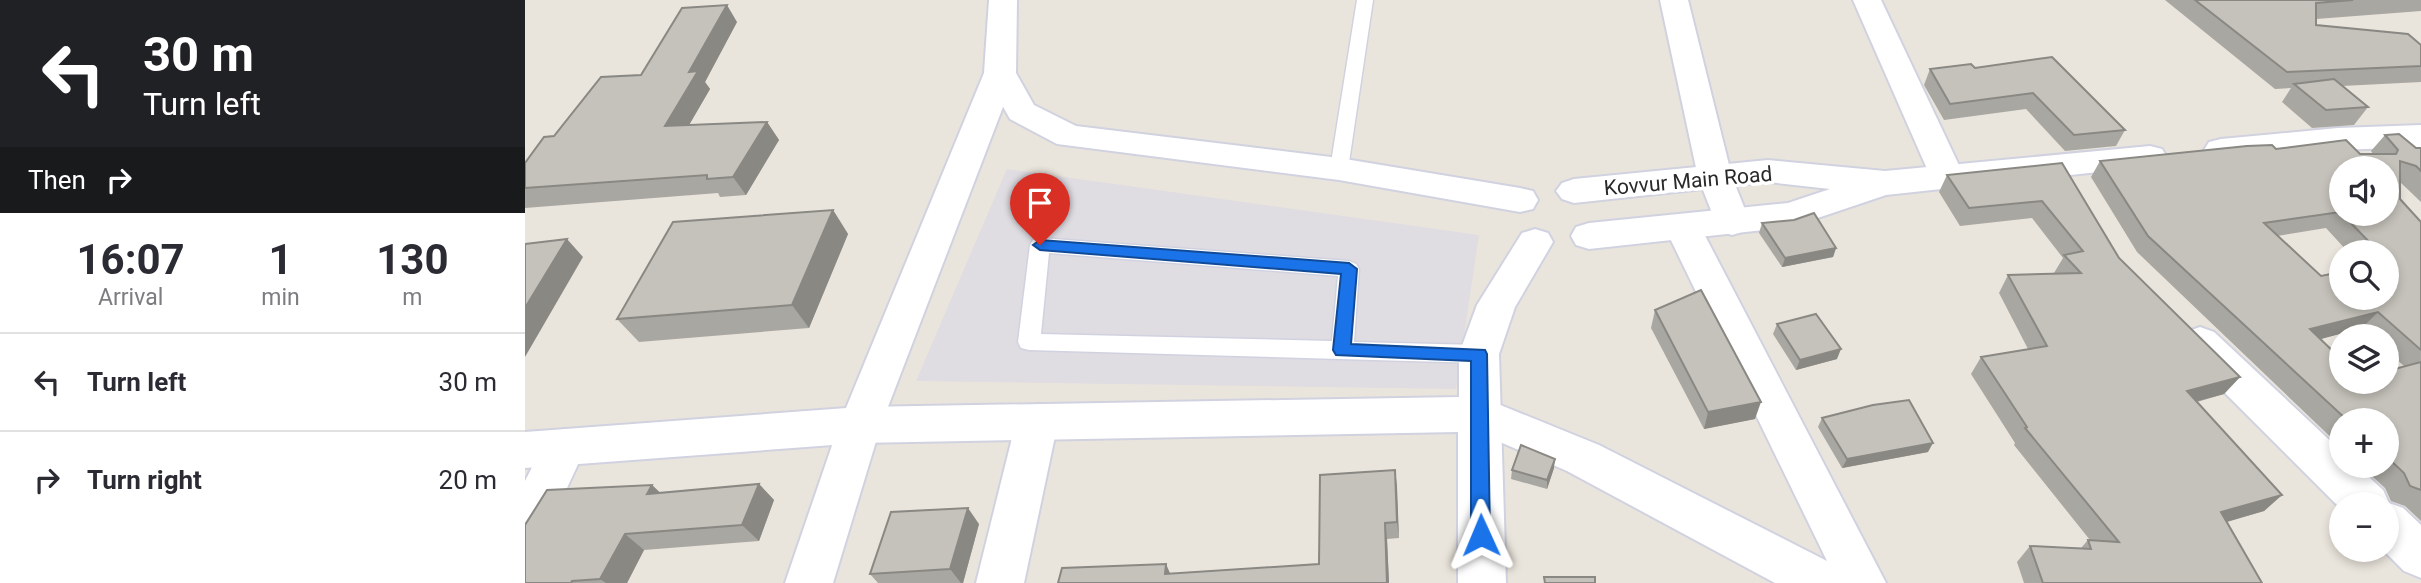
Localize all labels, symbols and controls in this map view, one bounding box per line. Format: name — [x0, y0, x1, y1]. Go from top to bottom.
text: 30 m — [143, 26, 254, 83]
icon: left — [28, 28, 119, 119]
text: Turn left — [143, 85, 261, 123]
map controls — [2329, 156, 2399, 562]
button: sound — [2329, 156, 2399, 226]
icon: right — [100, 161, 138, 199]
street label: Kovvur Main Road — [1603, 162, 1773, 200]
text: Then — [28, 165, 86, 195]
pin — [1010, 173, 1070, 245]
icon: arrive — [1021, 184, 1059, 222]
text: 16:07 — [77, 235, 185, 284]
text: 1 — [268, 235, 293, 284]
text: 130 — [376, 235, 449, 284]
button: search — [2329, 240, 2399, 310]
text: Arrival — [98, 284, 163, 311]
text: min — [261, 284, 300, 311]
text: m — [402, 284, 422, 311]
button: layers — [2329, 324, 2399, 394]
icon: left — [28, 363, 66, 401]
text: Turn left — [87, 367, 186, 397]
text: 30 m — [439, 367, 497, 397]
button: + — [2329, 408, 2399, 478]
icon: right — [28, 461, 66, 499]
text: Turn right — [87, 465, 202, 495]
text: 20 m — [439, 465, 497, 495]
button: − — [2329, 492, 2399, 562]
position arrow — [1444, 498, 1518, 572]

